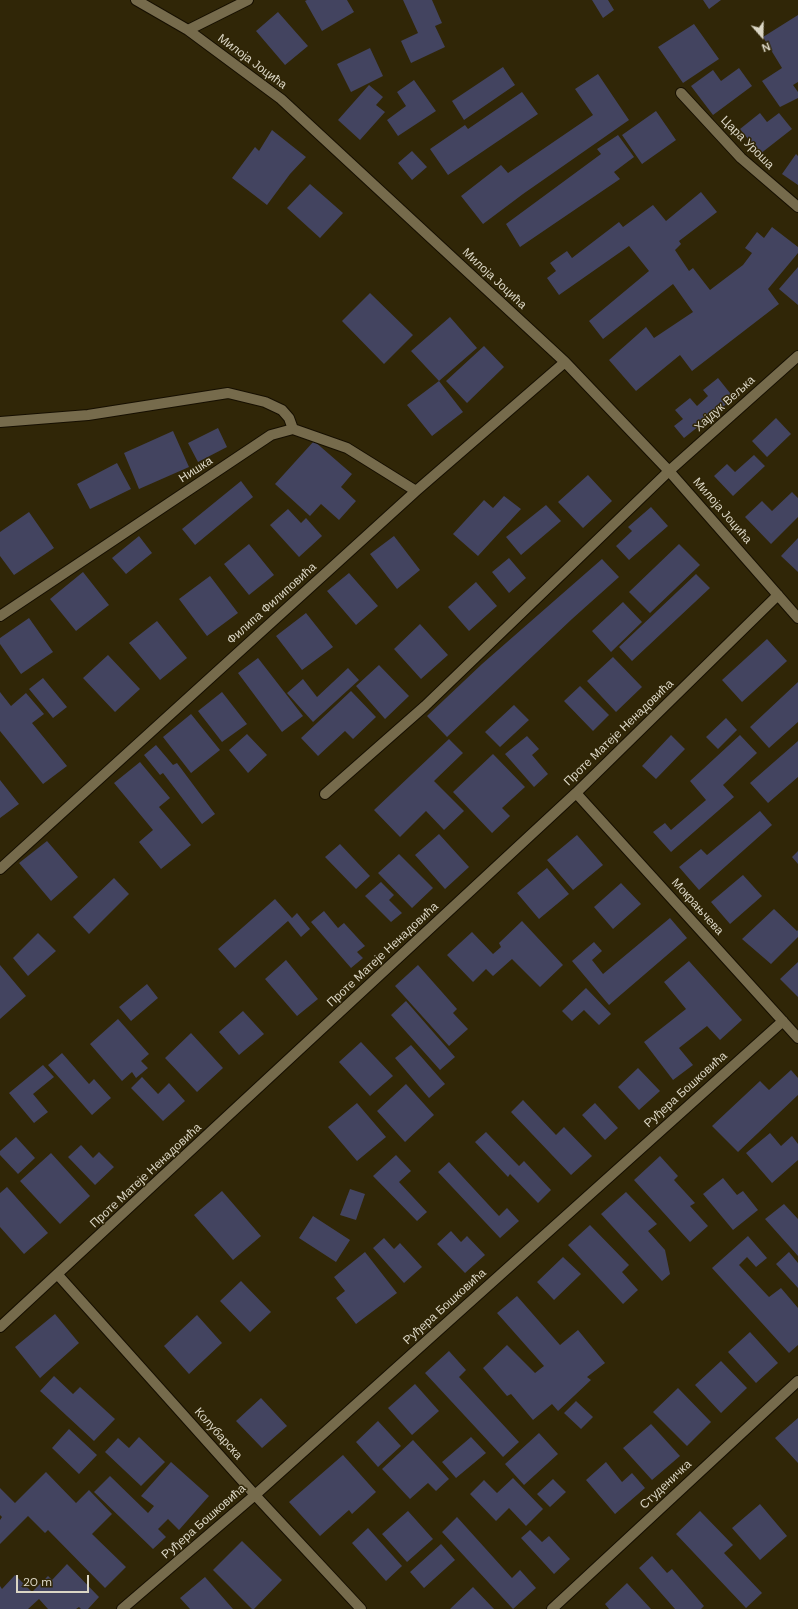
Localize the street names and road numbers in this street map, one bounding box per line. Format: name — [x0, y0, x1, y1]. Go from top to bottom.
street label: Милоја Јоцића — [215, 31, 289, 93]
street label: Цара Уроша — [717, 113, 777, 173]
street label: Милоја Јоцића — [459, 246, 529, 312]
street label: Хајдук Вељка — [692, 373, 758, 435]
street label: Нишка — [176, 454, 216, 486]
street label: Милоја Јоцића — [689, 475, 755, 547]
street label: Филипа Филиповића — [224, 560, 320, 648]
street label: Проте Матеје Ненадовића — [561, 677, 677, 789]
street label: Мокрањчева — [668, 876, 726, 938]
street label: Проте Матеје Ненадовића — [324, 900, 442, 1010]
street label: Руђера Бошковића — [642, 1049, 730, 1131]
street label: Проте Матеје Ненадовића — [87, 1121, 205, 1231]
street label: Руђера Бошковића — [401, 1266, 489, 1348]
street label: Колубарска — [191, 1405, 245, 1463]
street label: Студеничка — [637, 1457, 695, 1513]
street label: Руђера Бошковића — [159, 1482, 249, 1562]

